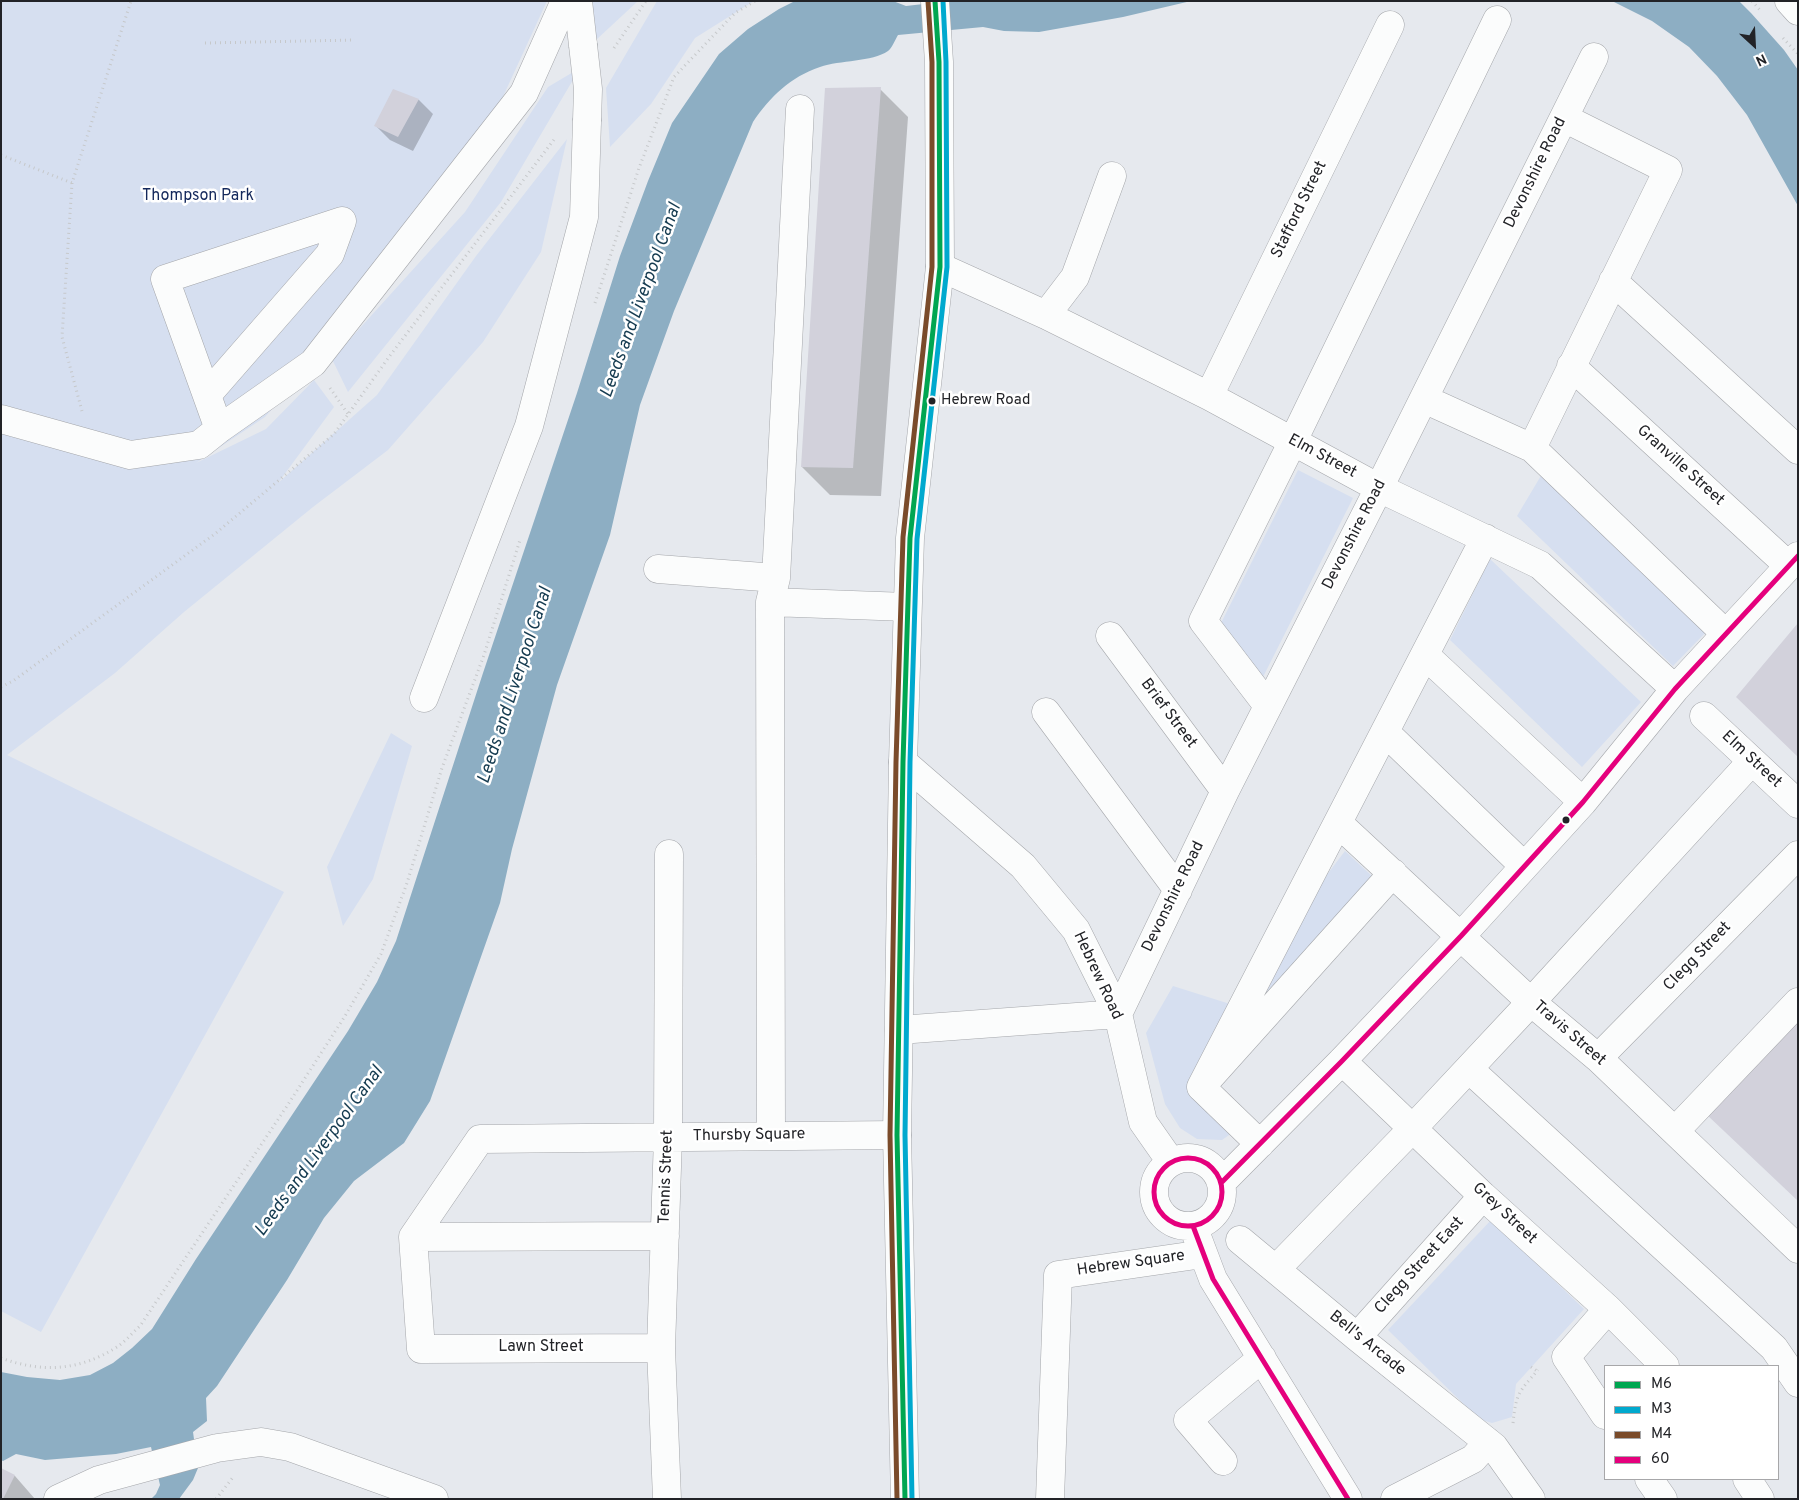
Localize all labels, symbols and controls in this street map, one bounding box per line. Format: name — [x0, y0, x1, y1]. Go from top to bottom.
north arrow — [1729, 20, 1779, 70]
text: N — [1752, 49, 1769, 69]
street label: Devonshire Road — [1501, 114, 1571, 232]
street label: Stafford Street — [1268, 158, 1332, 262]
park label: Thompson Park — [142, 187, 254, 207]
water label: Leeds and Liverpool Canal — [597, 201, 687, 401]
place label: Hebrew Road — [941, 392, 1030, 410]
marker: Hebrew Road — [927, 396, 937, 406]
street label: Granville Street — [1632, 422, 1728, 510]
street label: Elm Street — [1284, 431, 1360, 483]
street label: Devonshire Road — [1319, 477, 1391, 593]
water label: Leeds and Liverpool Canal — [474, 585, 558, 787]
street label: Brief Street — [1136, 675, 1200, 753]
street label: Elm Street — [1717, 727, 1785, 793]
unlabelled marker — [1561, 815, 1571, 825]
street label: Devonshire Road — [1139, 838, 1209, 956]
street label: Clegg Street — [1660, 918, 1736, 996]
street label: Hebrew Road — [1068, 929, 1126, 1023]
street label: Travis Street — [1529, 997, 1609, 1071]
water label: Leeds and Liverpool Canal — [251, 1063, 389, 1241]
street label: Thursby Square — [693, 1125, 805, 1147]
street label: Tennis Street — [656, 1130, 678, 1224]
street label: Grey Street — [1468, 1179, 1540, 1249]
street label: Clegg Street East — [1371, 1213, 1469, 1319]
street label: Hebrew Square — [1076, 1247, 1186, 1281]
street label: Bell's Arcade — [1325, 1307, 1409, 1381]
street label: Lawn Street — [498, 1338, 584, 1358]
legend — [1604, 1365, 1779, 1480]
text: M6 — [1651, 1375, 1672, 1394]
text: M3 — [1651, 1400, 1672, 1419]
text: M4 — [1651, 1425, 1672, 1444]
text: 60 — [1651, 1450, 1670, 1469]

